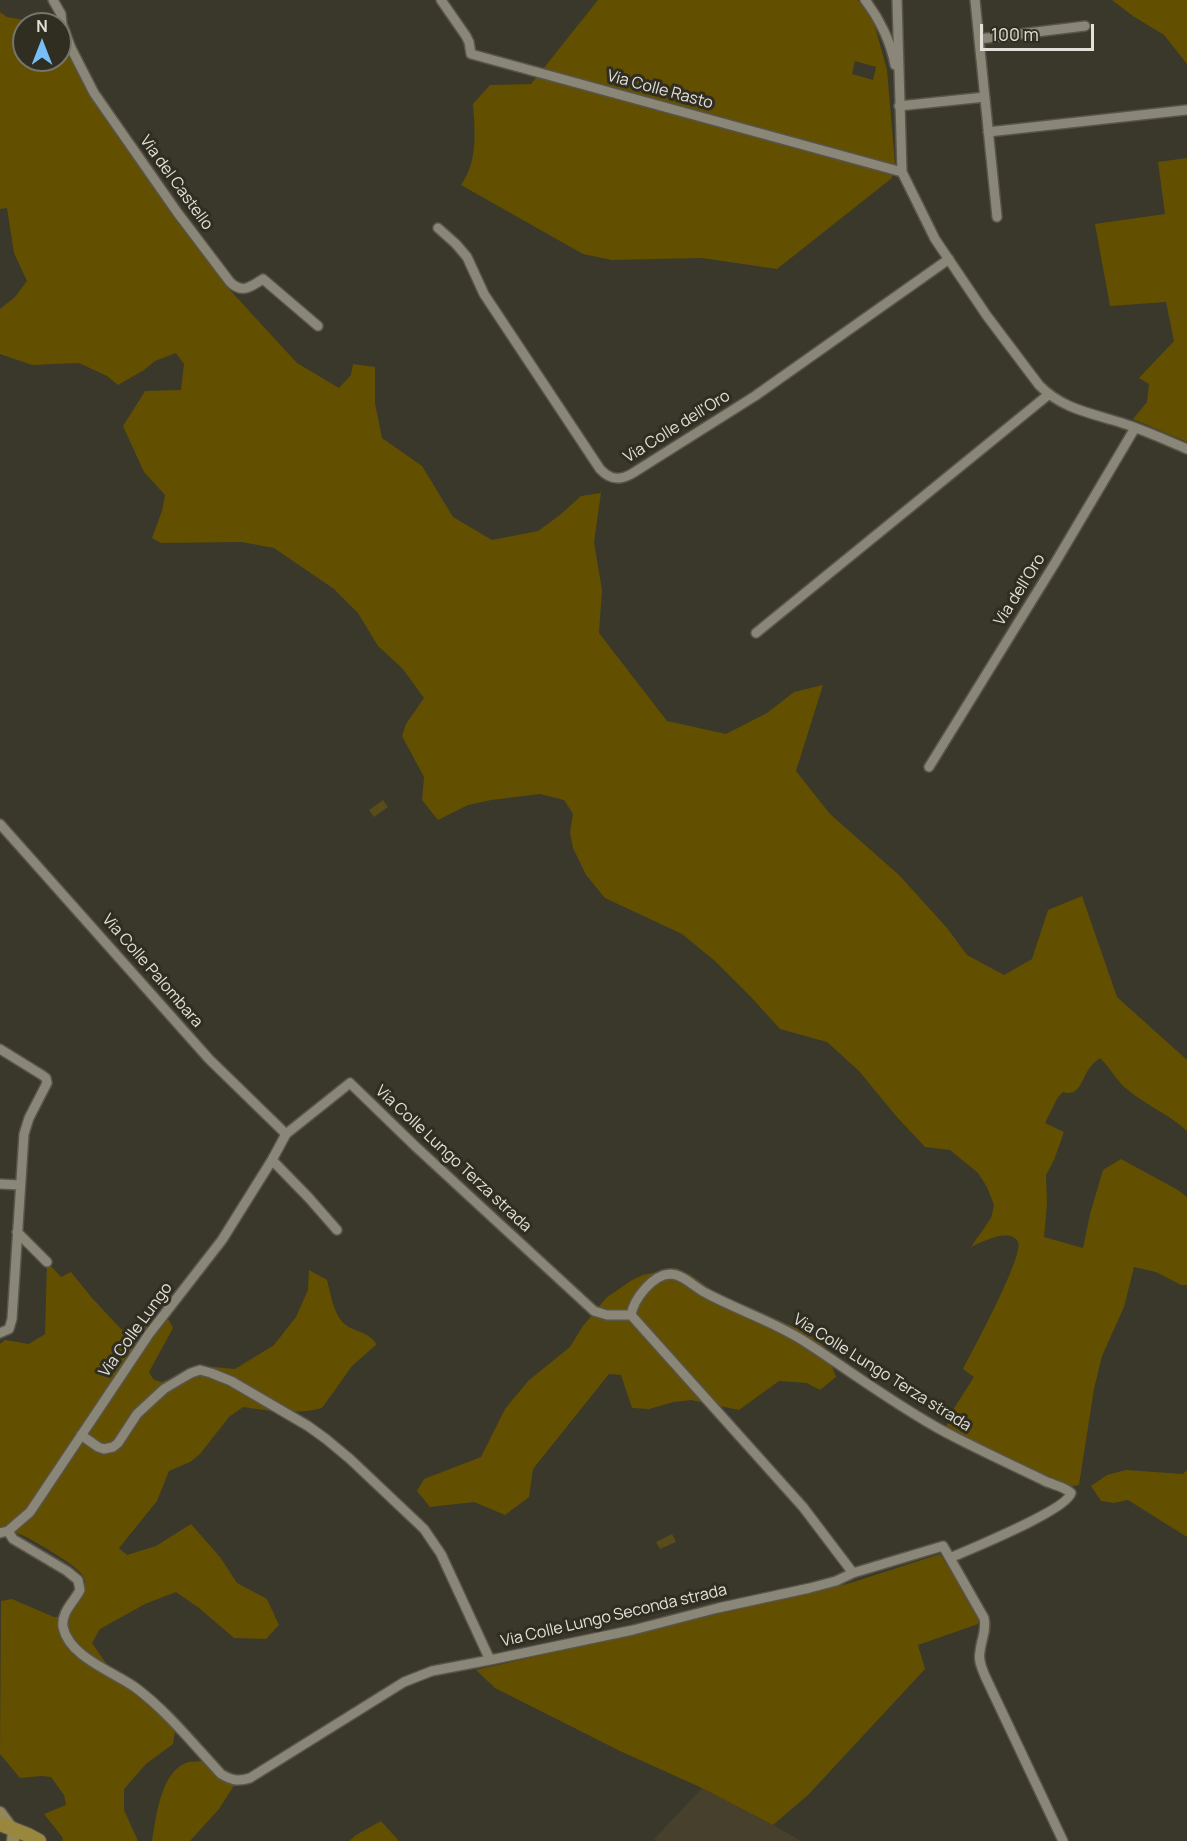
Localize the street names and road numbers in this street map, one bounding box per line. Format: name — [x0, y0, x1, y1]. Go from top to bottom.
street label: Via Colle Rasto — [605, 67, 715, 113]
street label: Via del Castello — [135, 132, 217, 234]
street label: Via Colle dell'Oro — [620, 387, 734, 467]
street label: Via dell'Oro — [990, 551, 1050, 629]
street label: Via Colle Palombara — [98, 910, 206, 1032]
street label: Via Colle Lungo Terza strada — [371, 1082, 535, 1236]
street label: Via Colle Lungo — [95, 1279, 177, 1381]
street label: Via Colle Lungo Terza strada — [789, 1310, 975, 1436]
street label: Via Colle Lungo Seconda strada — [499, 1581, 729, 1651]

